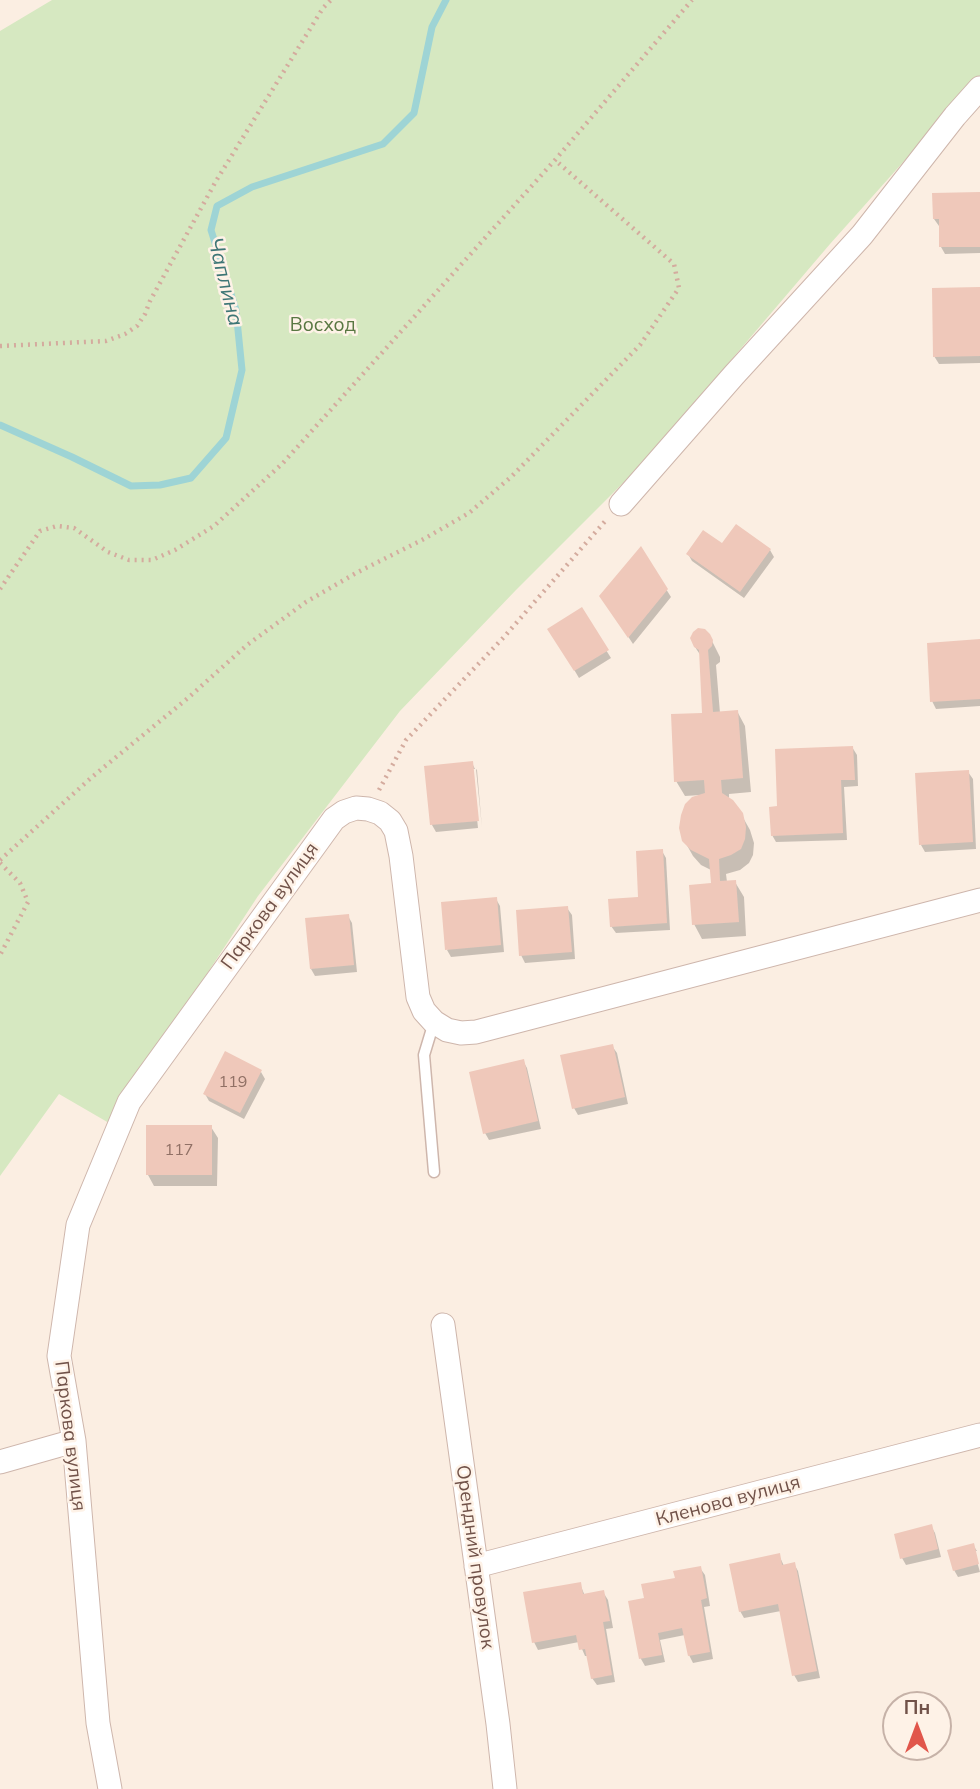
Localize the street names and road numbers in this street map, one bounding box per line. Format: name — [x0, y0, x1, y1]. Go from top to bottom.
street label: Паркова вулиця — [216, 838, 324, 974]
street label: Паркова вулиця — [49, 1360, 91, 1512]
street label: Орендний провулок — [451, 1464, 499, 1650]
street label: Кленова вулиця — [653, 1471, 803, 1531]

